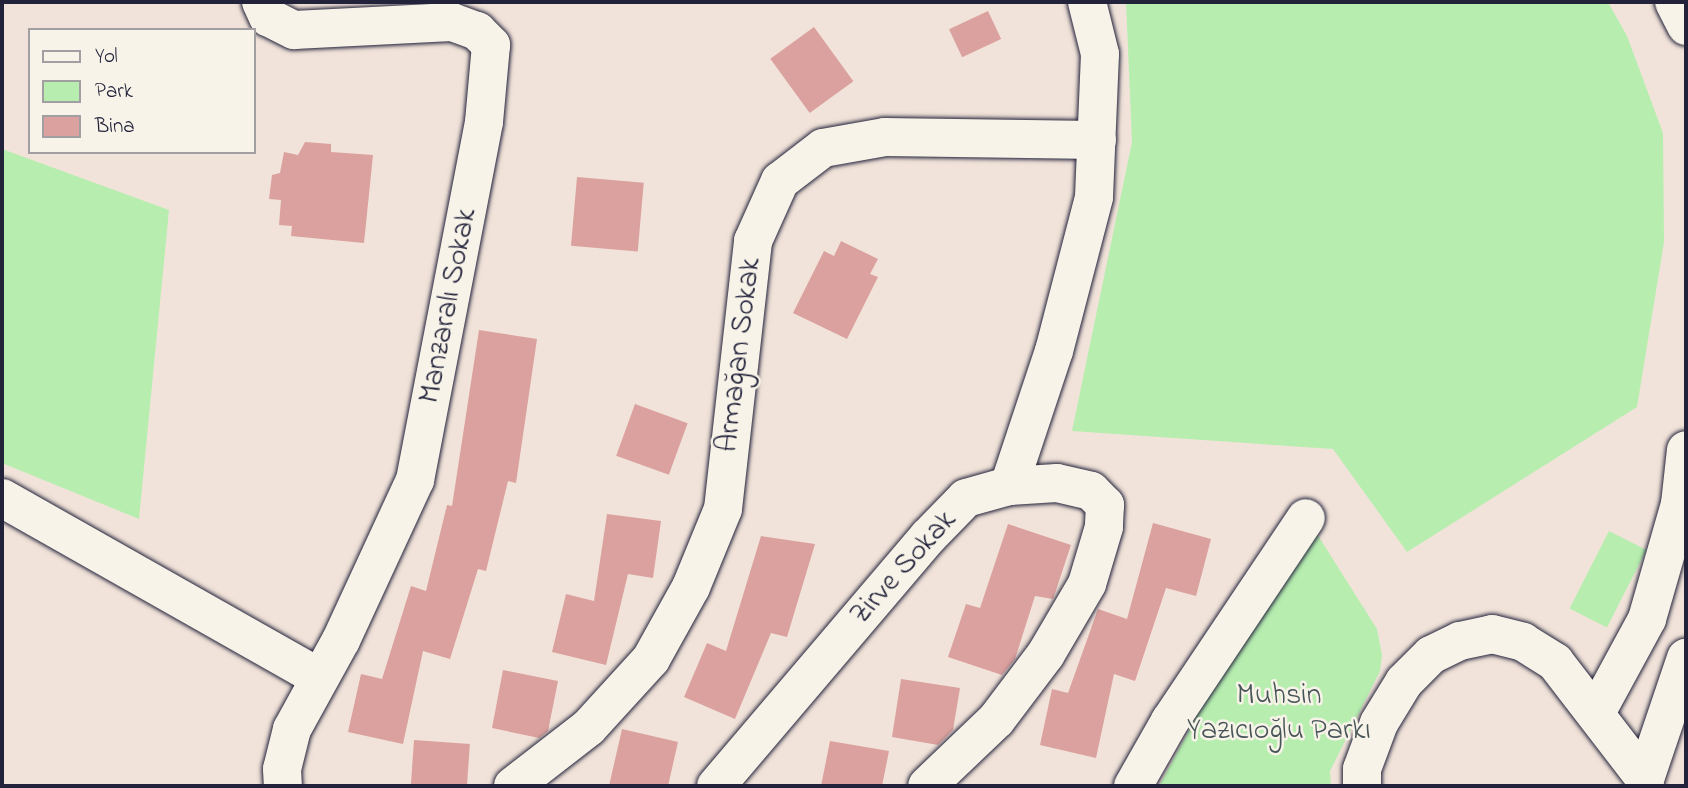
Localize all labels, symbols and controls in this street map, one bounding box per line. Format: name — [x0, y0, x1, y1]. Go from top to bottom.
legend — [28, 28, 256, 154]
text: Yol — [95, 42, 118, 72]
text: Park — [95, 77, 133, 107]
text: Bina — [95, 112, 135, 142]
street label: Manzaralı Sokak — [412, 205, 486, 407]
street label: Armağan Sokak — [710, 256, 770, 454]
street label: Zirve Sokak — [843, 503, 965, 633]
park label: Muhsin Yazıcıoğlu Parkı — [1187, 678, 1371, 748]

